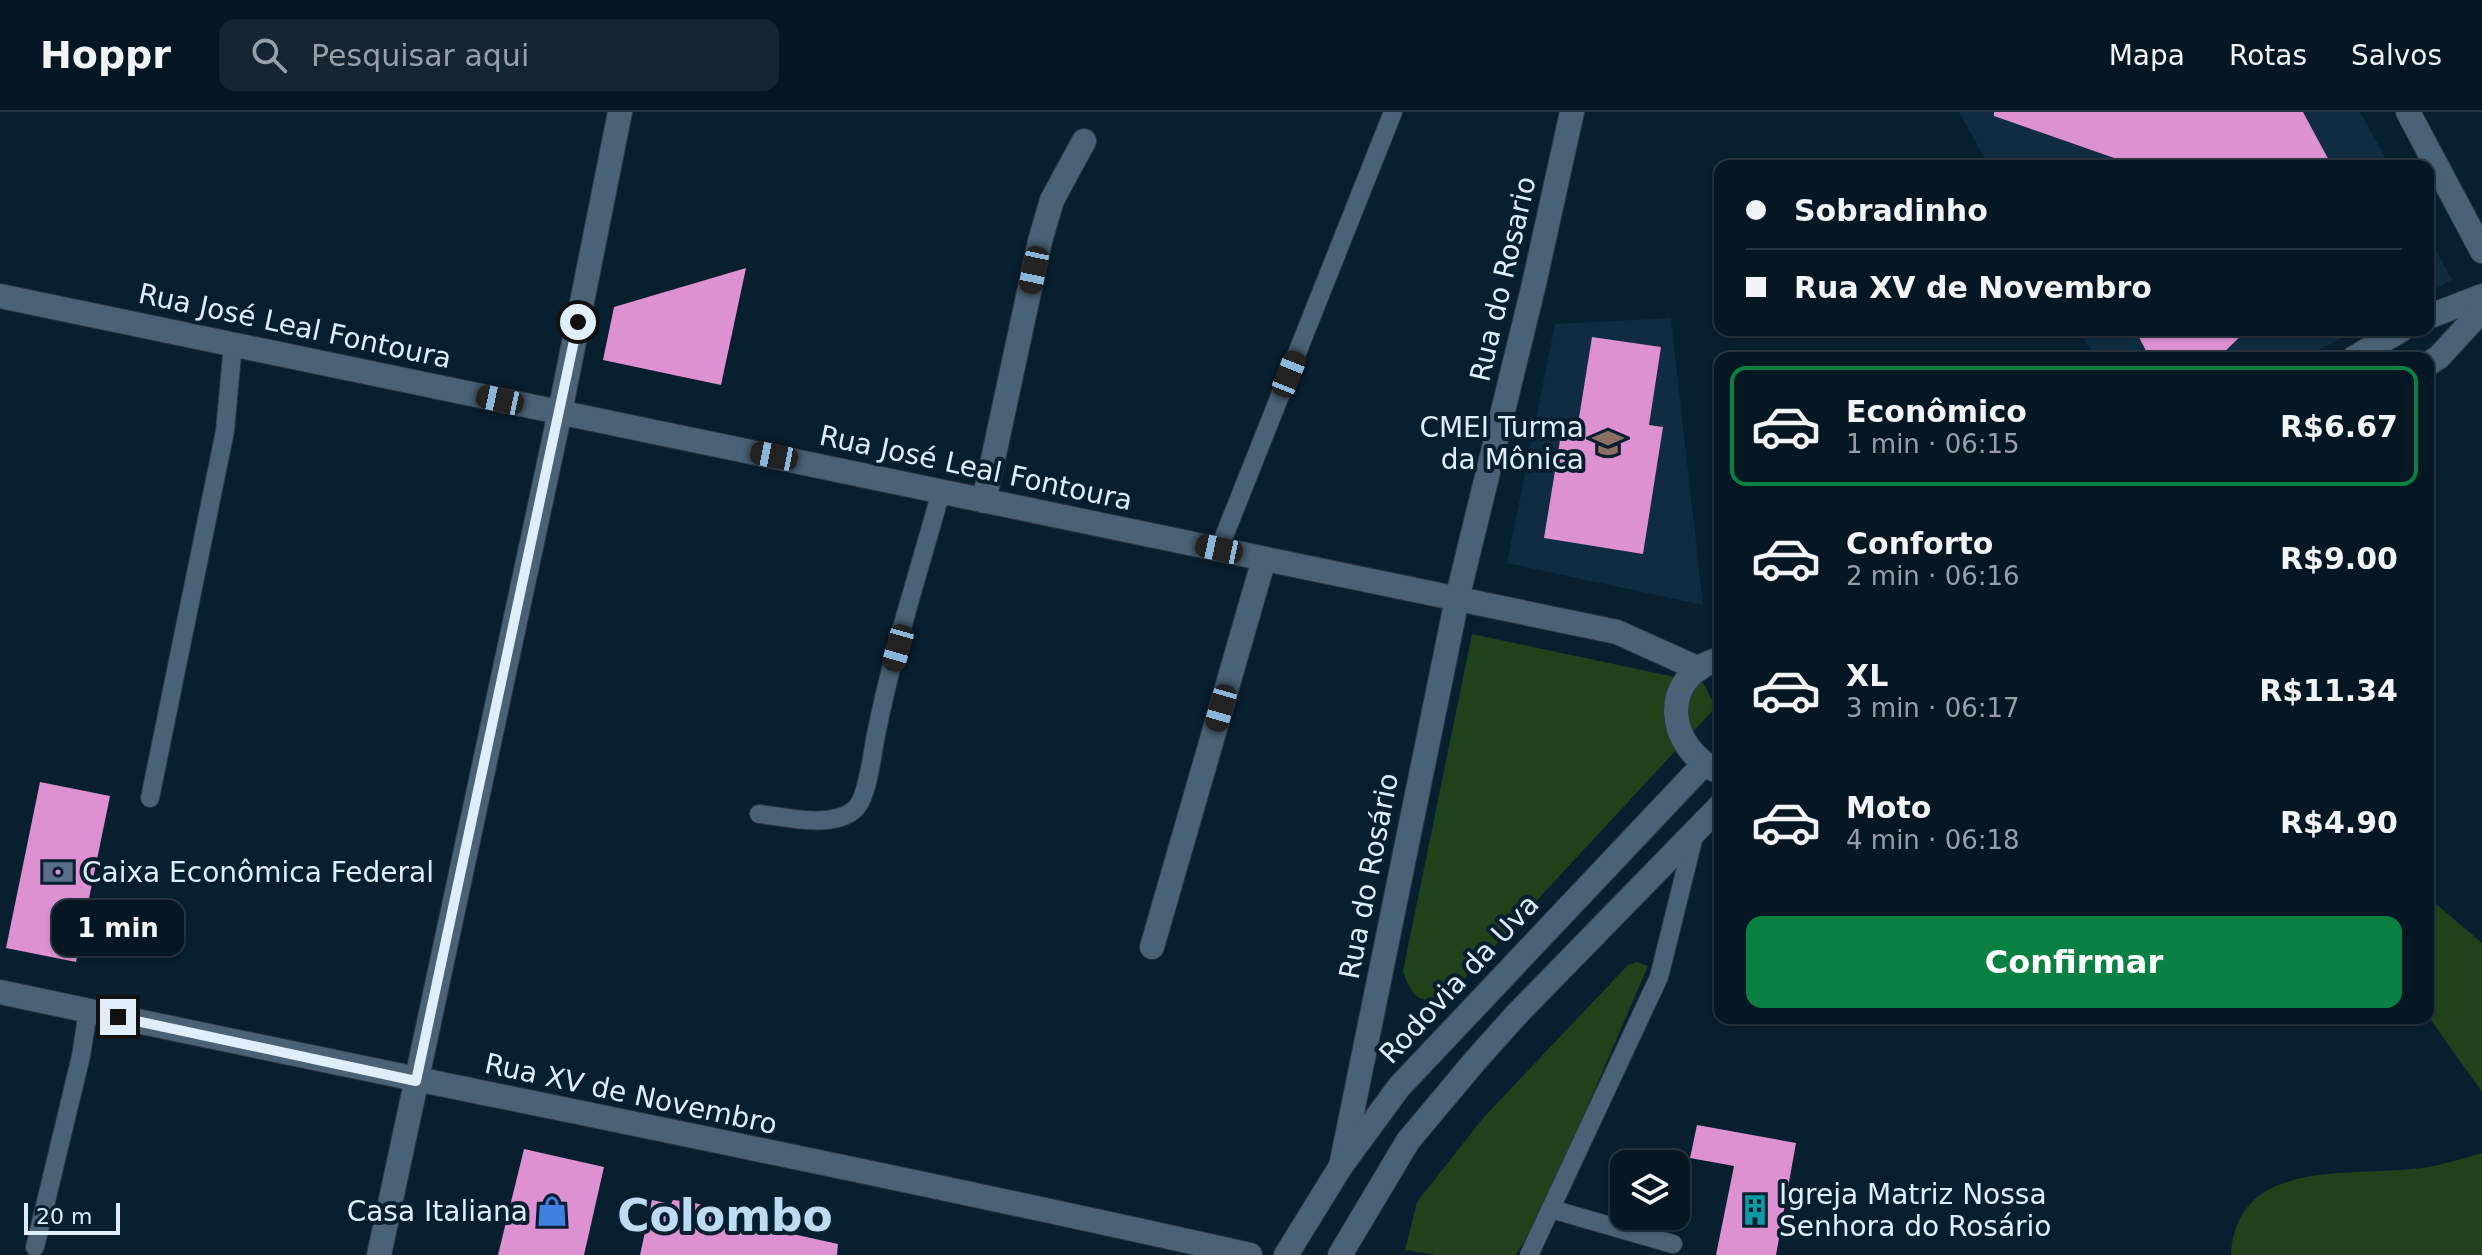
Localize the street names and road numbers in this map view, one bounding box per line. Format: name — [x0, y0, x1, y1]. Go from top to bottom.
street label: Rua do Rosario — [1463, 173, 1543, 385]
street label: Rua José Leal Fontoura — [136, 277, 454, 375]
street label: Rua José Leal Fontoura — [817, 419, 1135, 517]
street label: Rua do Rosário — [1333, 770, 1405, 982]
street label: Rodovia da Uva — [1372, 888, 1546, 1070]
street label: Rua XV de Novembro — [482, 1047, 780, 1141]

